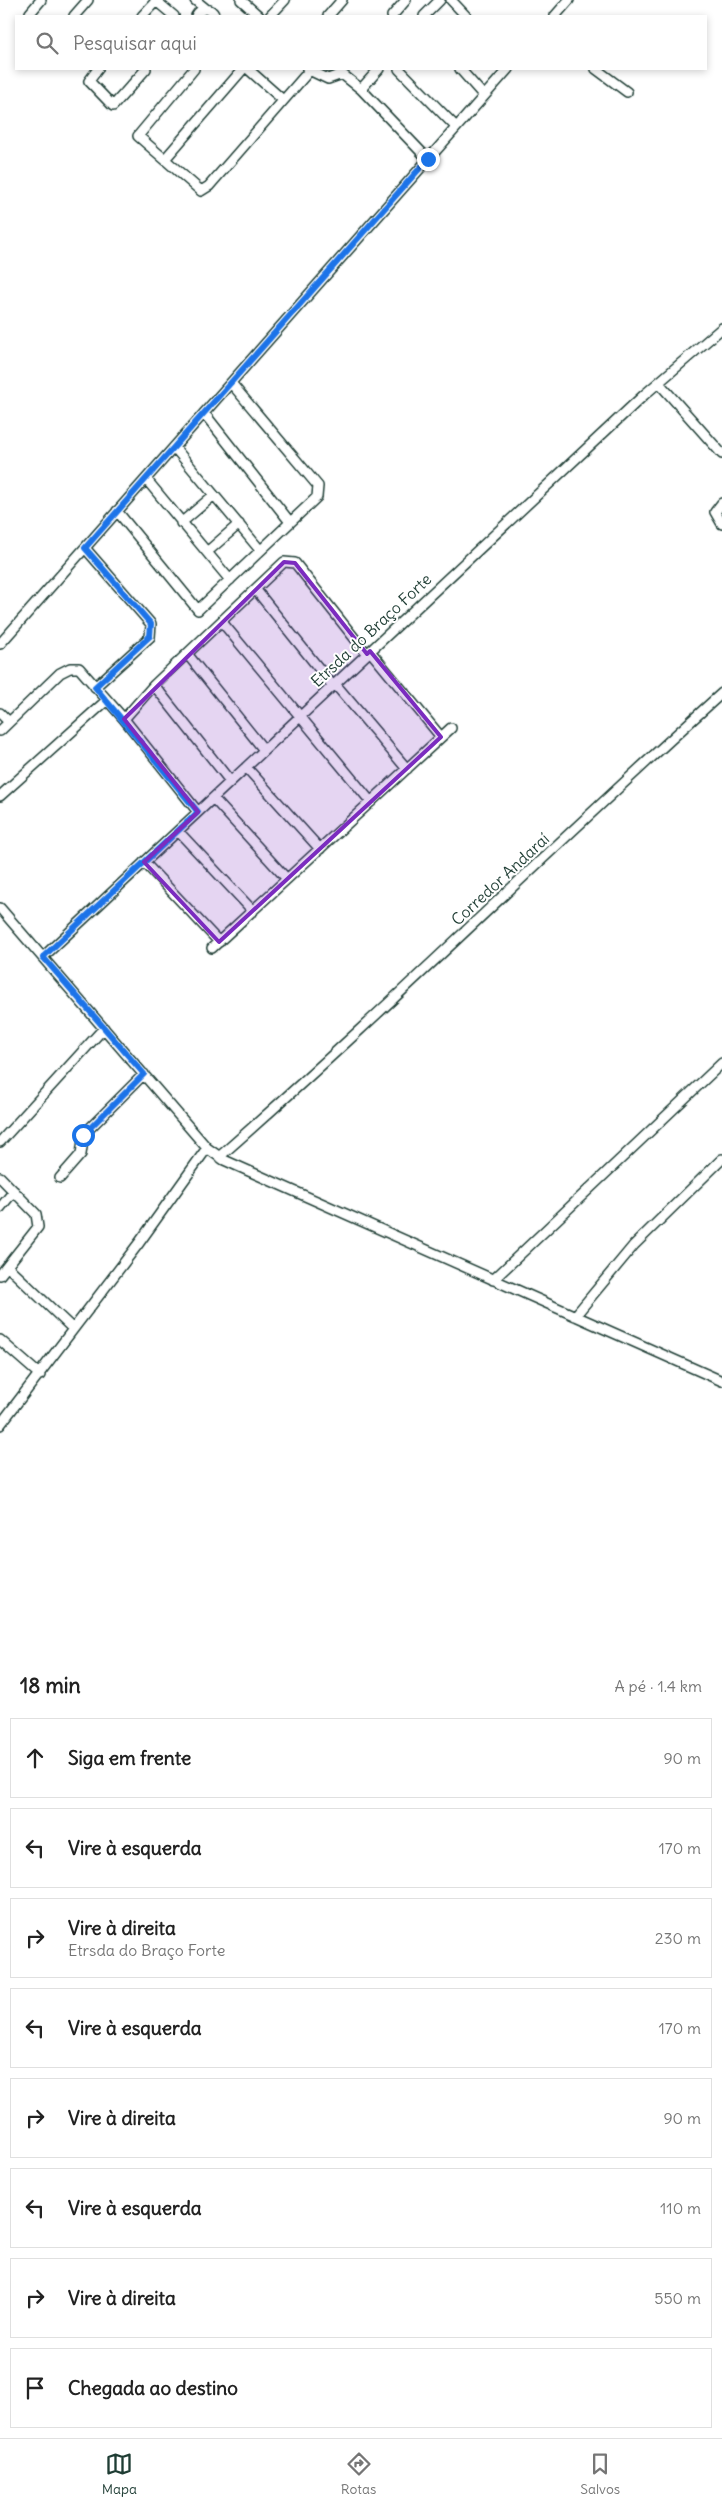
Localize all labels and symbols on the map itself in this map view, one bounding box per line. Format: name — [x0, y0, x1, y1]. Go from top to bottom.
route end — [417, 148, 440, 171]
street label: Etrsda do Braço Forte — [307, 569, 435, 691]
street label: Corredor Andaraí — [447, 828, 553, 929]
route start — [72, 1124, 95, 1147]

